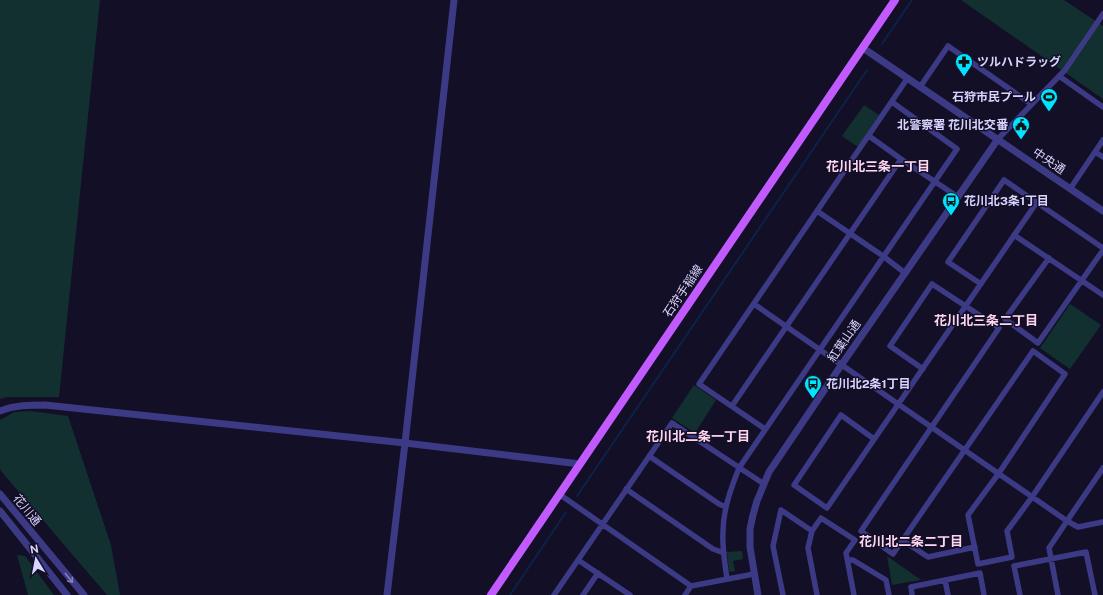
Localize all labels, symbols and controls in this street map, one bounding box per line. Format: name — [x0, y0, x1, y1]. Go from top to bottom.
pharmacy icon: ツルハドラッグ — [954, 52, 974, 77]
place label: ツルハドラッグ — [977, 55, 1061, 69]
sports icon: 石狩市民プール — [1039, 87, 1059, 112]
place label: 石狩市民プール — [952, 90, 1036, 104]
public building icon: 北警察署 花川北交番 — [1011, 115, 1031, 140]
place label: 北警察署 花川北交番 — [897, 118, 1009, 132]
street label: 中央通 — [1030, 145, 1068, 177]
district label: 花川北三条一丁目 — [826, 159, 930, 174]
bus stop icon: 花川北3条1丁目 — [941, 191, 961, 216]
place label: 花川北3条1丁目 — [964, 194, 1049, 208]
street label: 石狩手稲線 — [660, 262, 706, 320]
district label: 花川北三条二丁目 — [934, 313, 1038, 328]
street label: 紅葉山通 — [824, 317, 864, 365]
bus stop icon: 花川北2条1丁目 — [803, 374, 823, 399]
place label: 花川北2条1丁目 — [826, 377, 911, 391]
district label: 花川北二条一丁目 — [646, 429, 750, 444]
street label: 花川通 — [10, 492, 44, 528]
district label: 花川北二条二丁目 — [859, 534, 963, 549]
north arrow — [16, 539, 56, 579]
text: N — [29, 542, 40, 556]
one-way arrow — [65, 572, 74, 583]

